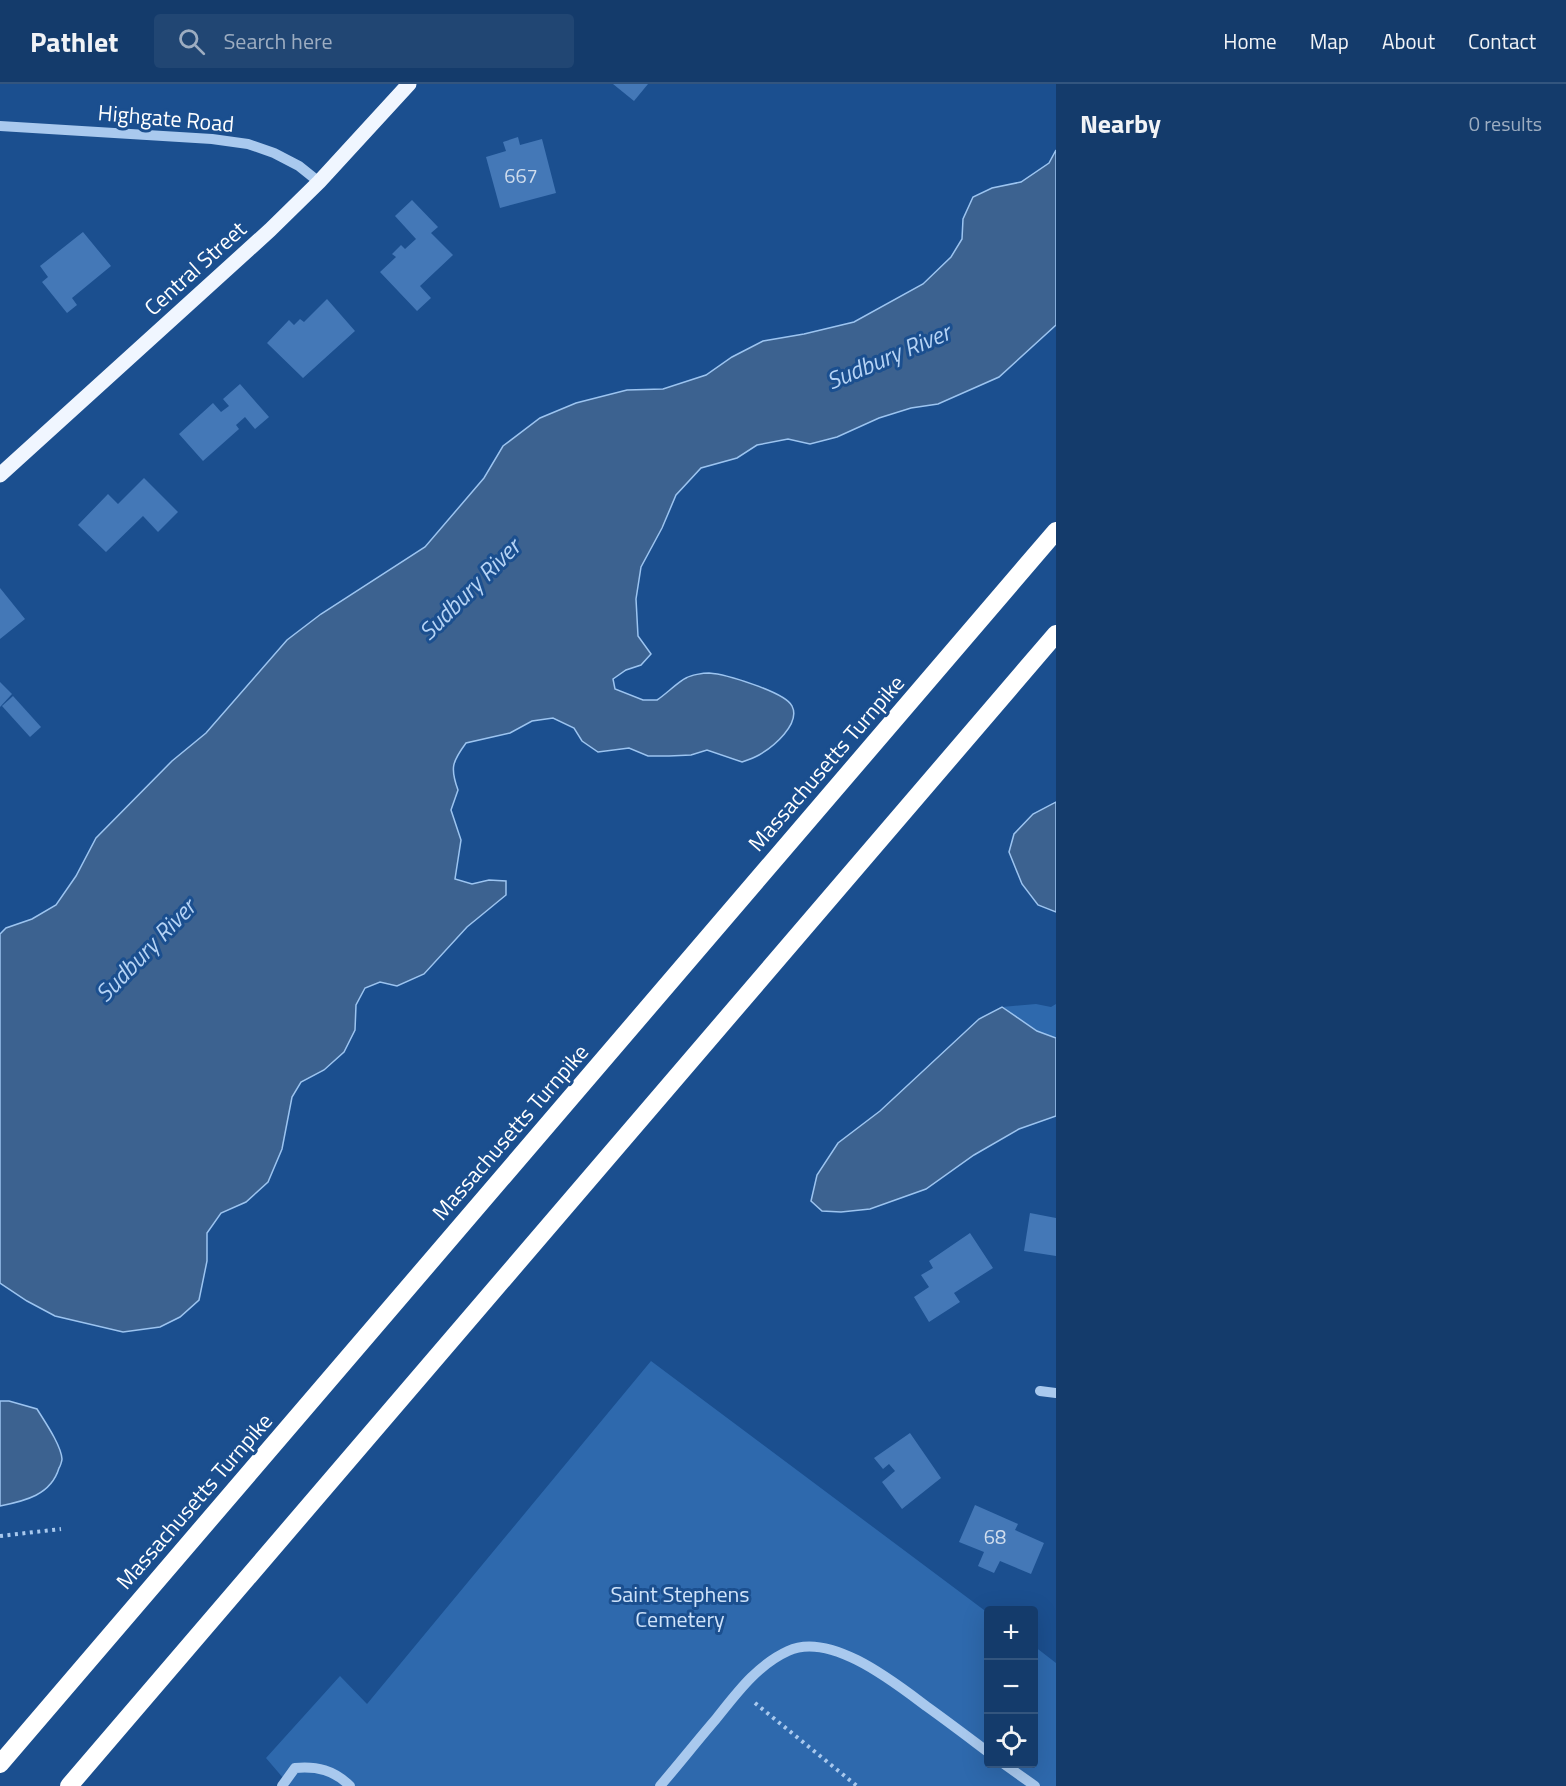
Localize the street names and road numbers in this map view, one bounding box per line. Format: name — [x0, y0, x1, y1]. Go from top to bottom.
street label: Highgate Road — [97, 95, 235, 141]
street label: Central Street — [136, 212, 254, 323]
street label: Massachusetts Turnpike — [740, 667, 912, 859]
street label: Massachusetts Turnpike — [424, 1036, 596, 1228]
street label: Massachusetts Turnpike — [108, 1405, 280, 1597]

